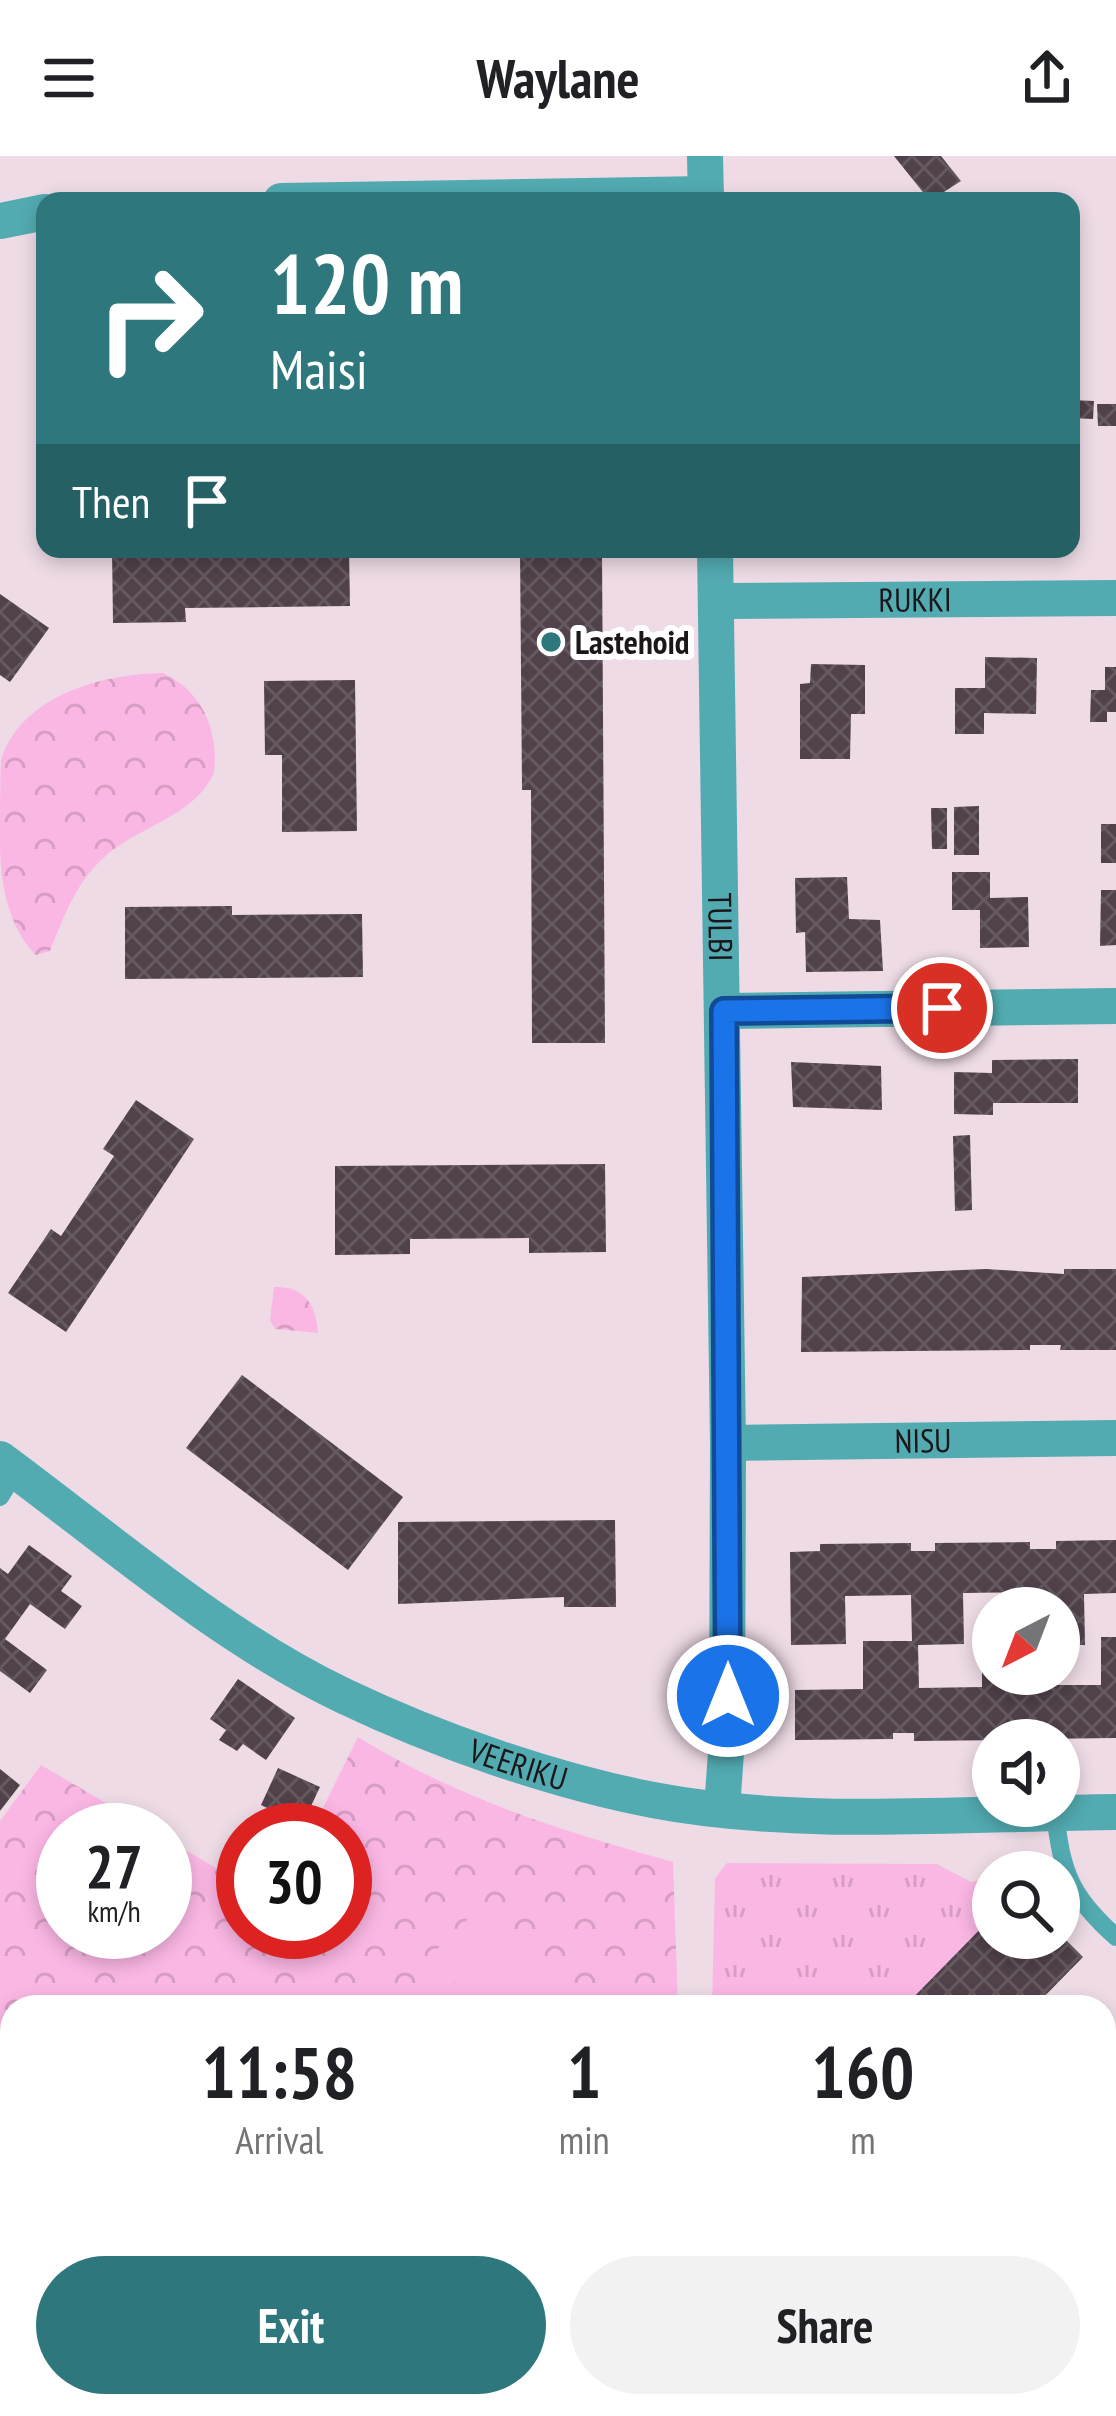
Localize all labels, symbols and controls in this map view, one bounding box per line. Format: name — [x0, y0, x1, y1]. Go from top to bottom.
text: Waylane — [476, 43, 640, 113]
icon: menu — [36, 45, 102, 111]
icon: share — [1014, 45, 1080, 111]
text: 120 m — [270, 228, 463, 337]
icon: right — [72, 240, 228, 396]
text: Maisi — [270, 334, 368, 404]
icon: arrive — [174, 468, 240, 534]
text: Then — [72, 472, 150, 530]
street label: RUKKI — [878, 577, 952, 621]
place label: Lastehoid — [575, 620, 690, 663]
marker: Lastehoid — [538, 629, 564, 655]
street label: TULBI — [699, 892, 743, 962]
pin — [891, 957, 993, 1059]
icon: arrive — [909, 975, 975, 1041]
street label: NISU — [894, 1418, 952, 1462]
north arrow — [972, 1587, 1080, 1695]
map controls — [972, 1587, 1080, 1959]
position arrow — [665, 1633, 791, 1759]
button: sound — [972, 1719, 1080, 1827]
street label: VEERIKU — [463, 1728, 573, 1800]
speed limit sign: 30 — [216, 1803, 372, 1959]
text: 27 — [85, 1827, 143, 1905]
button: search — [972, 1851, 1080, 1959]
text: km/h — [87, 1891, 141, 1930]
text: 11:58 — [202, 2025, 357, 2118]
text: 1 — [567, 2025, 601, 2118]
text: 160 — [811, 2025, 914, 2118]
text: Arrival — [235, 2114, 323, 2165]
text: min — [559, 2114, 610, 2165]
text: m — [850, 2114, 876, 2165]
button: Exit — [36, 2256, 546, 2394]
button: Share — [570, 2256, 1080, 2394]

